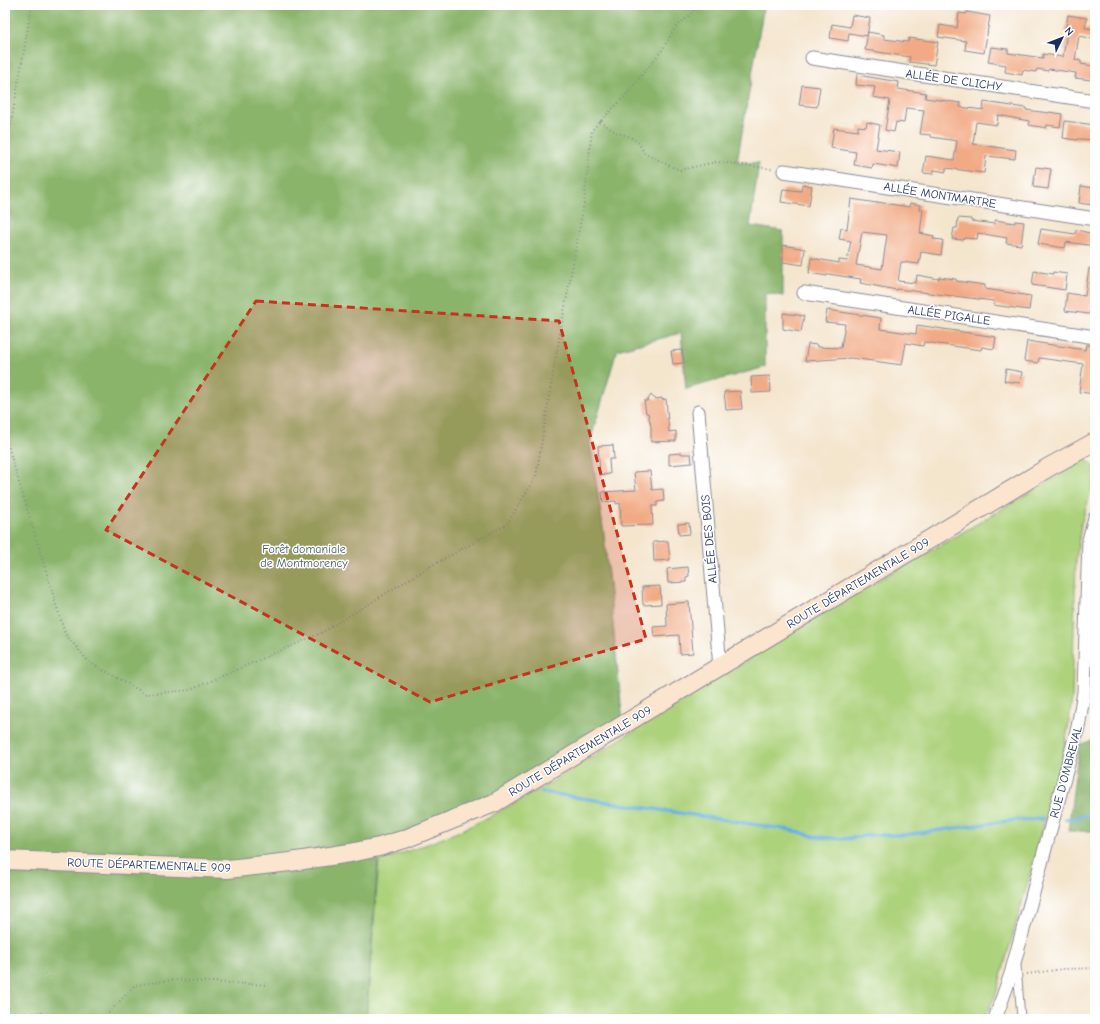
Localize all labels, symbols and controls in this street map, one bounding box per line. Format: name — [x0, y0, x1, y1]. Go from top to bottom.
north arrow — [1042, 18, 1082, 58]
text: N — [1062, 24, 1076, 39]
street label: ALLÉE DE CLICHY — [905, 66, 1004, 94]
street label: ALLÉE MONTMARTRE — [883, 179, 997, 211]
street label: ALLÉE PIGALLE — [907, 302, 991, 328]
street label: ALLÉE DES BOIS — [698, 494, 720, 584]
street label: ROUTE DÉPARTEMENTALE 909 — [784, 535, 932, 631]
park label: Forêt domaniale de Montmorency — [260, 542, 348, 570]
street label: ROUTE DÉPARTEMENTALE 909 — [506, 703, 654, 799]
street label: RUE D'OMBREVAL — [1047, 724, 1085, 820]
street label: ROUTE DÉPARTEMENTALE 909 — [67, 855, 231, 875]

